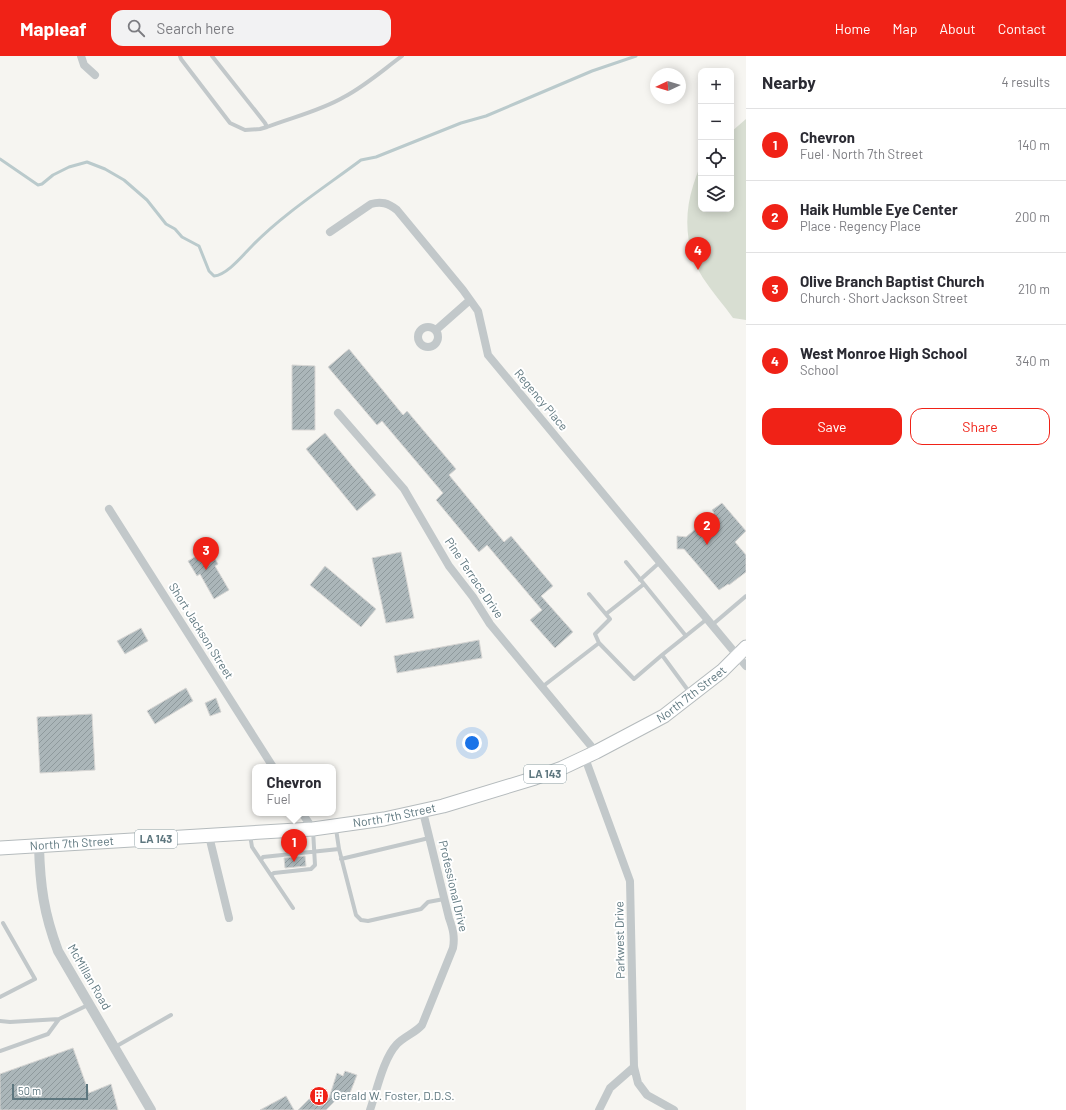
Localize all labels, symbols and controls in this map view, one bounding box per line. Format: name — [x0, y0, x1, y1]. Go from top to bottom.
search box — [111, 10, 391, 46]
text: Mapleaf — [20, 17, 87, 40]
icon: search — [125, 17, 147, 39]
text: Search here — [157, 19, 235, 37]
text: Home — [835, 20, 871, 37]
text: Map — [893, 20, 917, 37]
text: About — [939, 20, 976, 37]
text: Contact — [998, 20, 1046, 37]
north arrow — [650, 68, 686, 104]
map controls — [698, 68, 734, 212]
button: + — [698, 68, 734, 104]
text: Nearby — [762, 72, 816, 92]
text: 4 results — [1002, 74, 1050, 90]
button: − — [698, 104, 734, 140]
text: Chevron — [800, 128, 855, 146]
text: 1 — [773, 137, 777, 153]
text: 140 m — [1018, 137, 1050, 153]
button: locate — [698, 140, 734, 176]
text: Fuel · North 7th Street — [800, 146, 923, 162]
button: layers — [698, 176, 734, 212]
text: Haik Humble Eye Center — [800, 200, 958, 218]
text: 2 — [771, 209, 779, 225]
text: 200 m — [1015, 209, 1050, 225]
text: Place · Regency Place — [800, 218, 921, 234]
pin: 4 — [685, 237, 711, 270]
text: Olive Branch Baptist Church — [800, 272, 984, 290]
text: 3 — [771, 281, 779, 297]
text: 210 m — [1018, 281, 1050, 297]
text: Church · Short Jackson Street — [800, 290, 968, 306]
text: West Monroe High School — [800, 344, 967, 362]
text: 4 — [771, 353, 779, 369]
text: 340 m — [1015, 353, 1050, 369]
text: School — [800, 362, 838, 378]
street label: Regency Place — [512, 366, 571, 433]
button: Save — [762, 408, 902, 445]
button: Share — [910, 408, 1050, 445]
pin: 2 — [694, 512, 720, 545]
street label: Pine Terrace Drive — [443, 534, 507, 620]
pin: 3 — [193, 537, 219, 570]
street label: Short Jackson Street — [167, 580, 237, 681]
street label: North 7th Street — [654, 663, 729, 725]
your location — [462, 733, 482, 753]
popup — [252, 764, 336, 816]
road number: LA 143 — [524, 765, 566, 783]
text: Chevron — [267, 773, 321, 791]
text: Fuel — [267, 791, 291, 807]
street label: North 7th Street — [352, 800, 437, 829]
pin: 1 — [281, 829, 307, 862]
road number: LA 143 — [135, 830, 177, 848]
street label: North 7th Street — [29, 833, 114, 852]
street label: Professional Drive — [437, 839, 471, 933]
street label: Parkwest Drive — [611, 901, 627, 979]
street label: McMillan Road — [65, 941, 114, 1012]
scale bar — [12, 1082, 88, 1101]
text: 50 m — [18, 1084, 41, 1097]
building icon: Gerald W. Foster, D.D.S. — [308, 1085, 330, 1107]
place label: Gerald W. Foster, D.D.S. — [333, 1088, 455, 1102]

